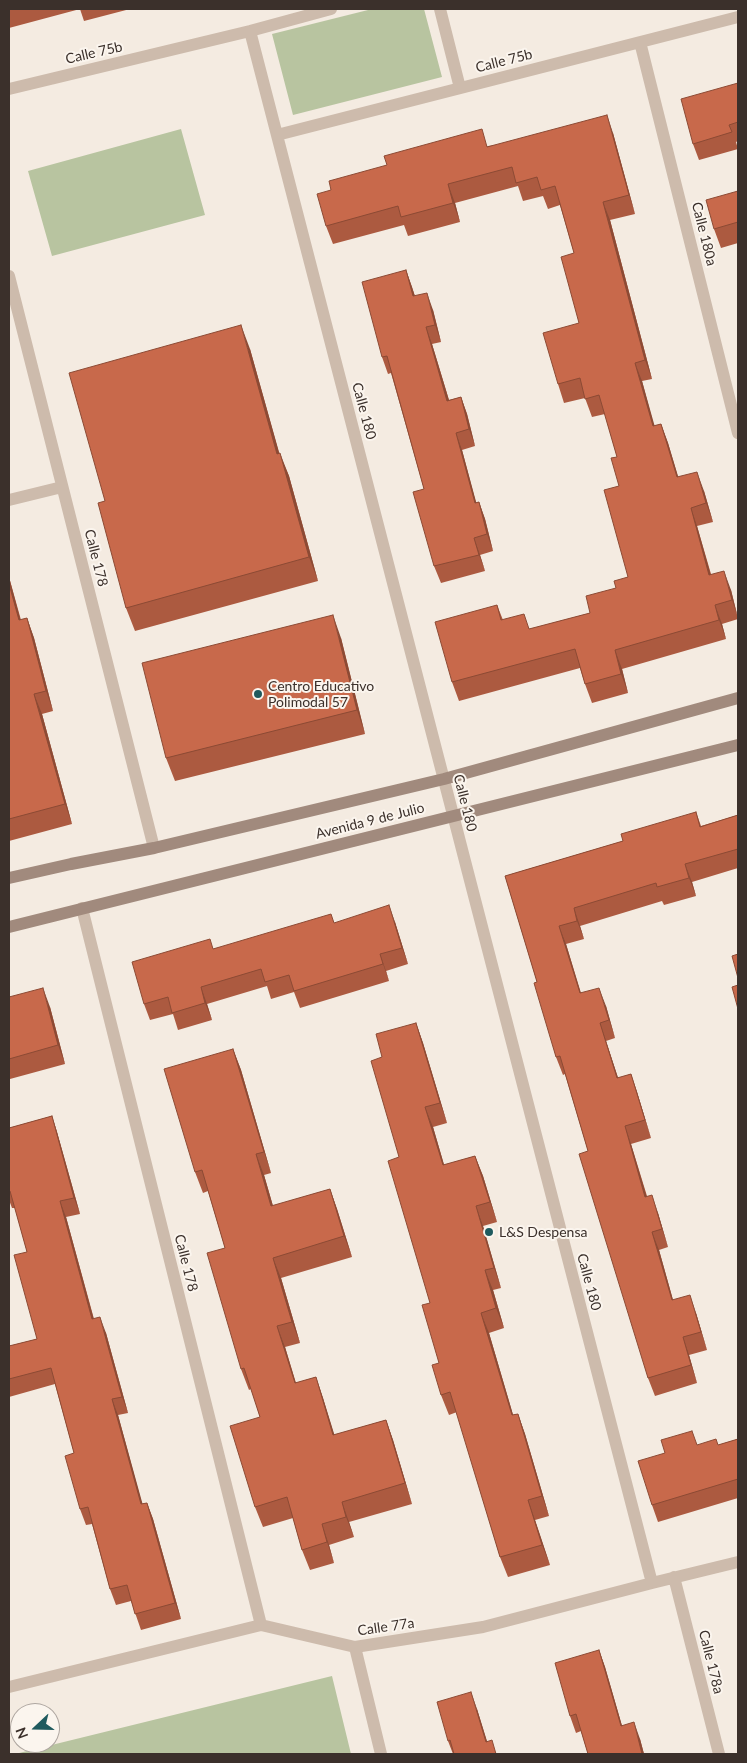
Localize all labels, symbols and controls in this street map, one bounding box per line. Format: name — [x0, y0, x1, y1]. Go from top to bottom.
street label: Calle 75b — [64, 38, 124, 68]
street label: Calle 75b — [474, 46, 534, 76]
street label: Calle 180a — [688, 200, 720, 268]
street label: Calle 180 — [348, 381, 380, 441]
street label: Calle 178 — [81, 528, 111, 588]
place label: Centro Educativo Polimodal 57 — [268, 678, 374, 710]
marker: Centro Educativo Polimodal 57 — [252, 688, 264, 700]
street label: Calle 180 — [450, 773, 480, 833]
street label: Avenida 9 de Julio — [314, 799, 426, 843]
place label: L&S Despensa — [499, 1224, 587, 1240]
marker: L&S Despensa — [483, 1226, 495, 1238]
street label: Calle 178 — [171, 1233, 201, 1293]
street label: Calle 180 — [573, 1252, 605, 1312]
street label: Calle 77a — [357, 1615, 415, 1639]
street label: Calle 178a — [695, 1628, 727, 1696]
north arrow — [10, 1703, 60, 1753]
text: N — [12, 1725, 31, 1741]

